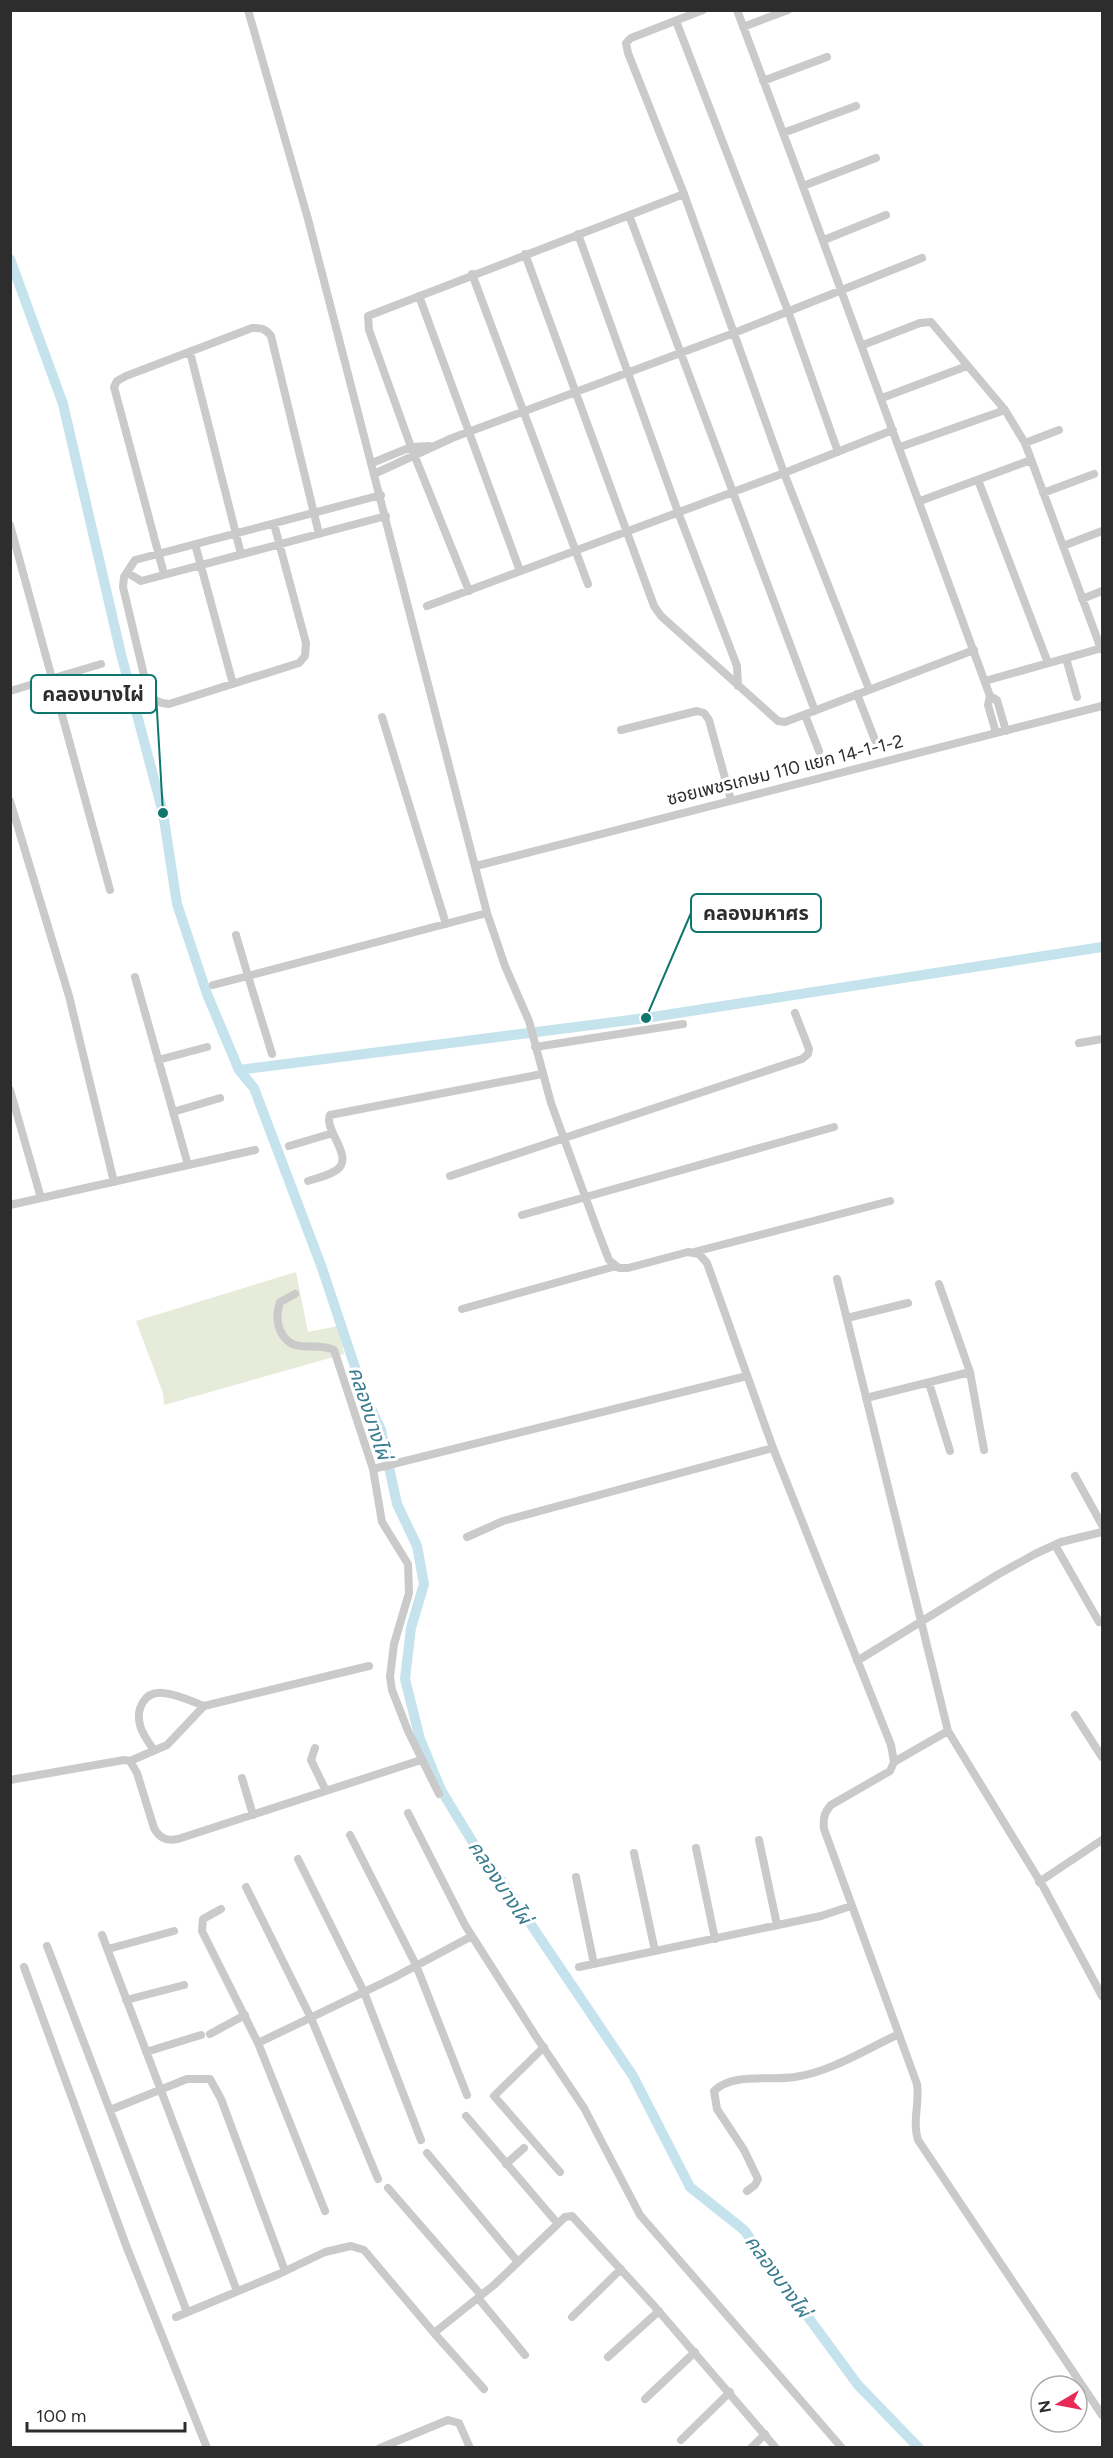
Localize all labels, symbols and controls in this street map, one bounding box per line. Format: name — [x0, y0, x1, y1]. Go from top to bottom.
callout: คลองบางไผ่ — [31, 675, 156, 713]
text: คลองบางไผ่ — [42, 682, 144, 706]
street label: ซอยเพชรเกษม 110 แยก 14-1-1-2 — [665, 730, 905, 810]
callout: คลองมหาศร — [691, 894, 821, 932]
text: คลองมหาศร — [703, 901, 809, 925]
water label: คลองบางไผ่ — [344, 1364, 397, 1465]
water label: คลองบางไผ่ — [463, 1836, 538, 1931]
water label: คลองบางไผ่ — [740, 2230, 818, 2324]
north arrow — [1029, 2374, 1089, 2434]
scale bar — [27, 2395, 184, 2433]
text: N — [1034, 2399, 1055, 2414]
text: 100 m — [36, 2405, 86, 2427]

